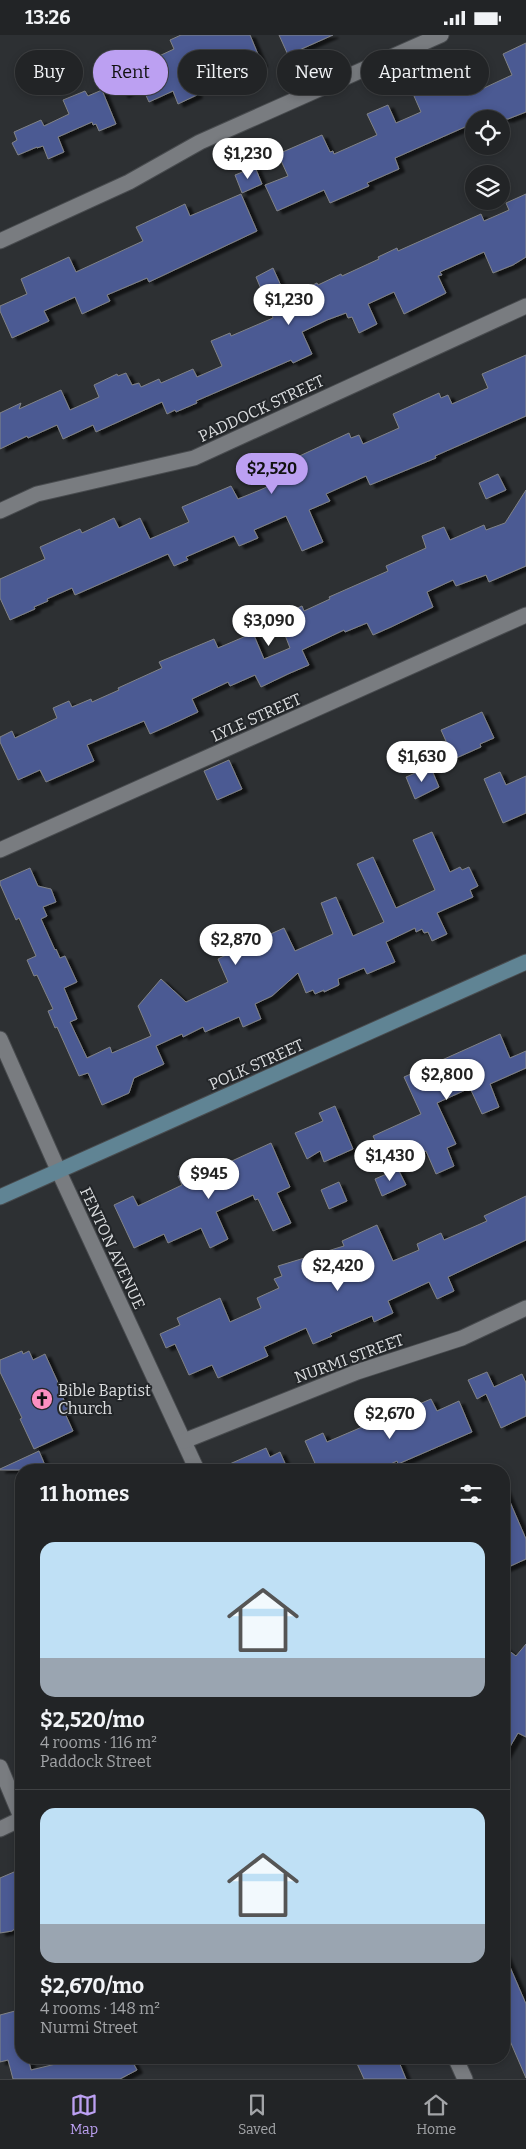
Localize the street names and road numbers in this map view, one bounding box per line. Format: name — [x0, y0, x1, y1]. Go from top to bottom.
street label: PADDOCK STREET — [195, 371, 327, 446]
street label: LYLE STREET — [208, 689, 304, 746]
street label: POLK STREET — [206, 1035, 307, 1094]
street label: FENTON AVENUE — [76, 1184, 149, 1312]
street label: NURMI STREET — [292, 1330, 407, 1387]

